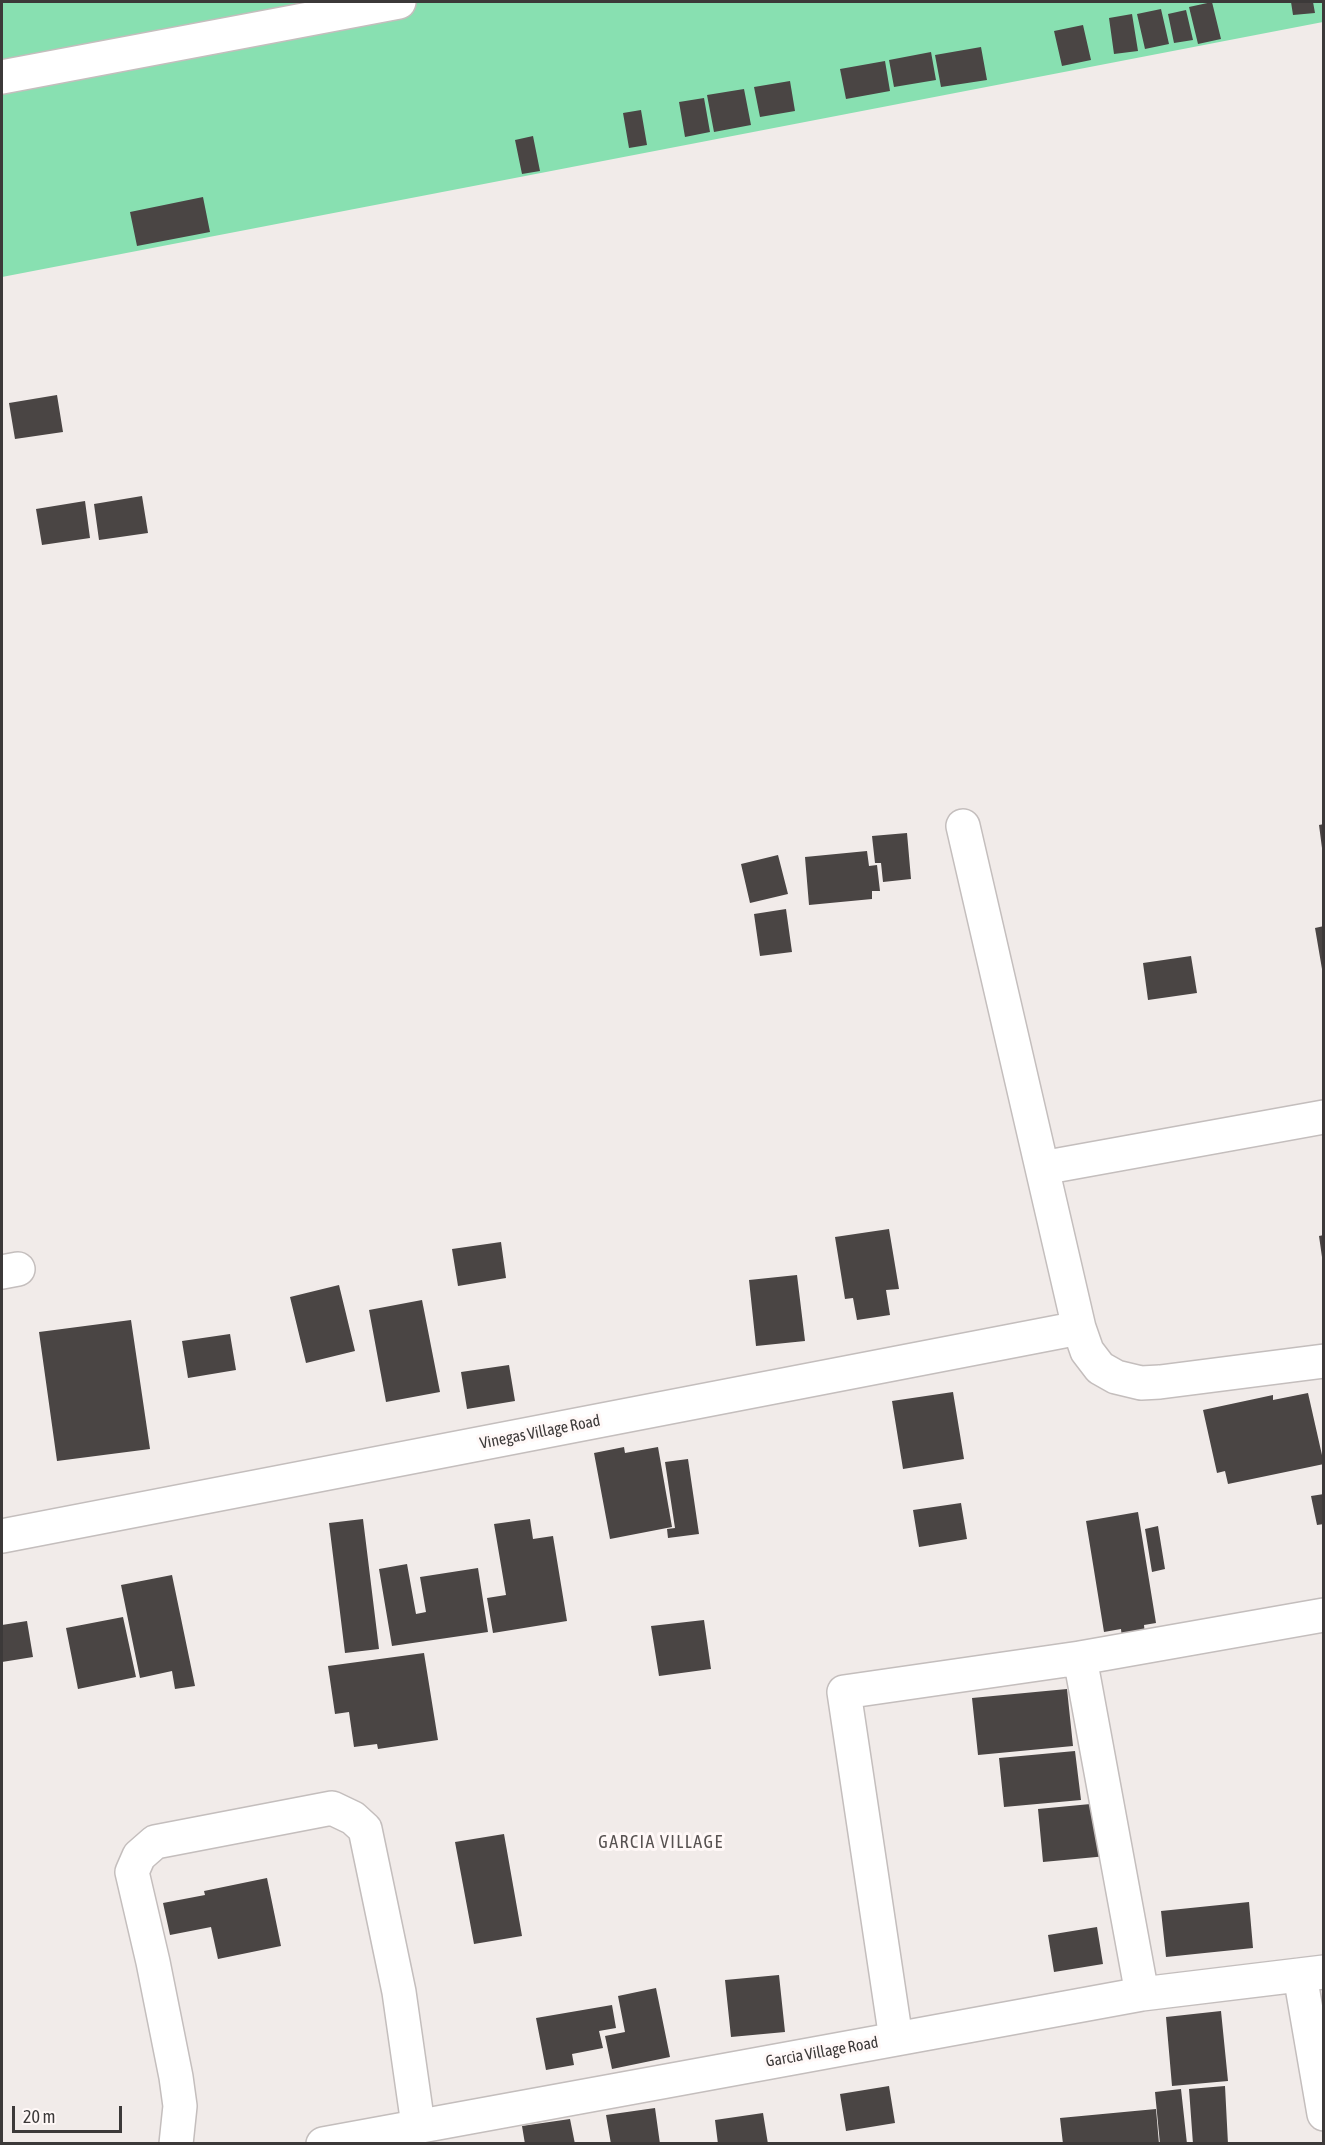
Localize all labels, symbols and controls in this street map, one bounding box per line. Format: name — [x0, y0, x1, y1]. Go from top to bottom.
street label: Vinegas Village Road — [478, 1411, 602, 1453]
district label: GARCIA VILLAGE — [598, 1831, 724, 1853]
street label: Garcia Village Road — [764, 2033, 880, 2071]
scale bar — [15, 2094, 124, 2132]
text: 20 m — [23, 2106, 55, 2127]

